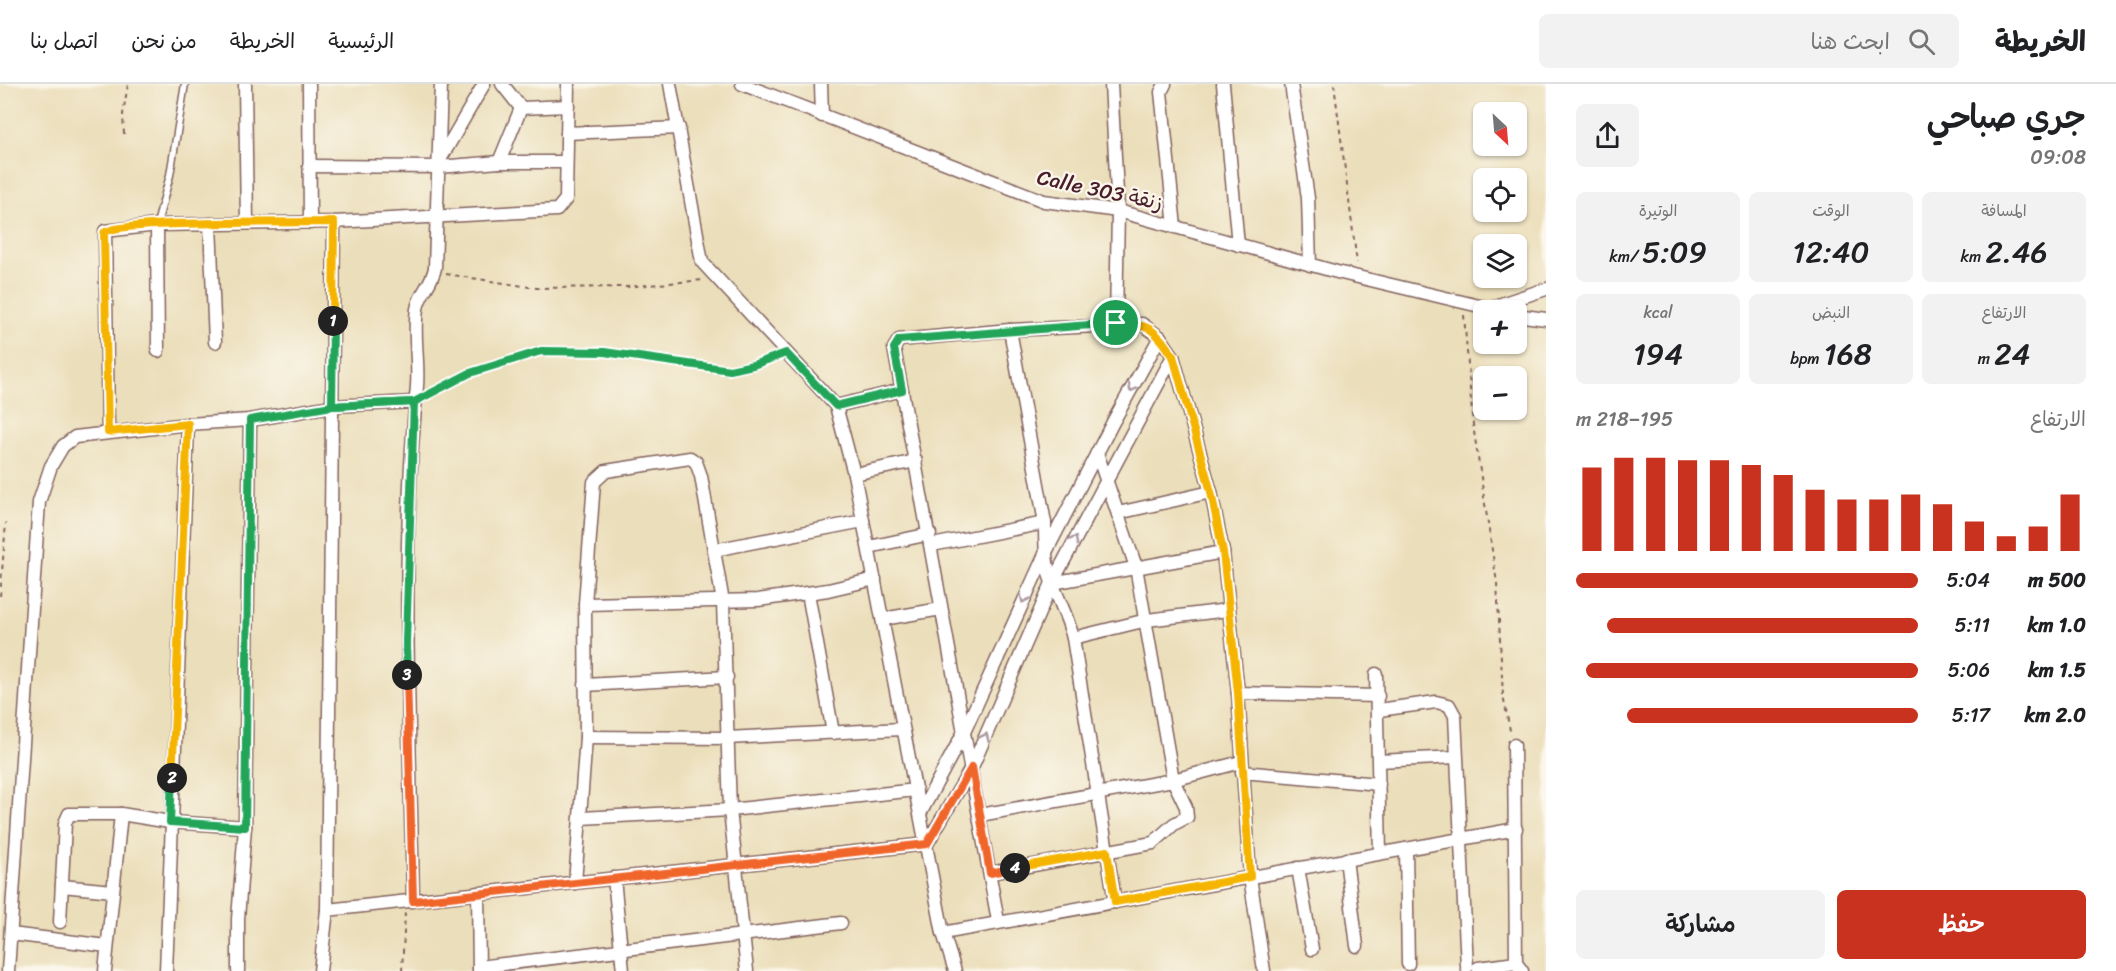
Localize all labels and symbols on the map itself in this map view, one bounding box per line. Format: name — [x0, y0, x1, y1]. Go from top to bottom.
north arrow — [1473, 102, 1527, 156]
street label: Calle 303 زنقة — [1033, 158, 1167, 222]
pin — [1090, 297, 1141, 348]
pin: 1 — [318, 306, 348, 336]
one-way arrow — [1128, 382, 1139, 392]
one-way arrow — [1067, 536, 1078, 547]
one-way arrow — [1020, 593, 1032, 604]
pin: 3 — [392, 660, 422, 690]
one-way arrow — [978, 732, 990, 743]
pin: 2 — [157, 763, 187, 793]
pin: 4 — [1000, 853, 1030, 883]

